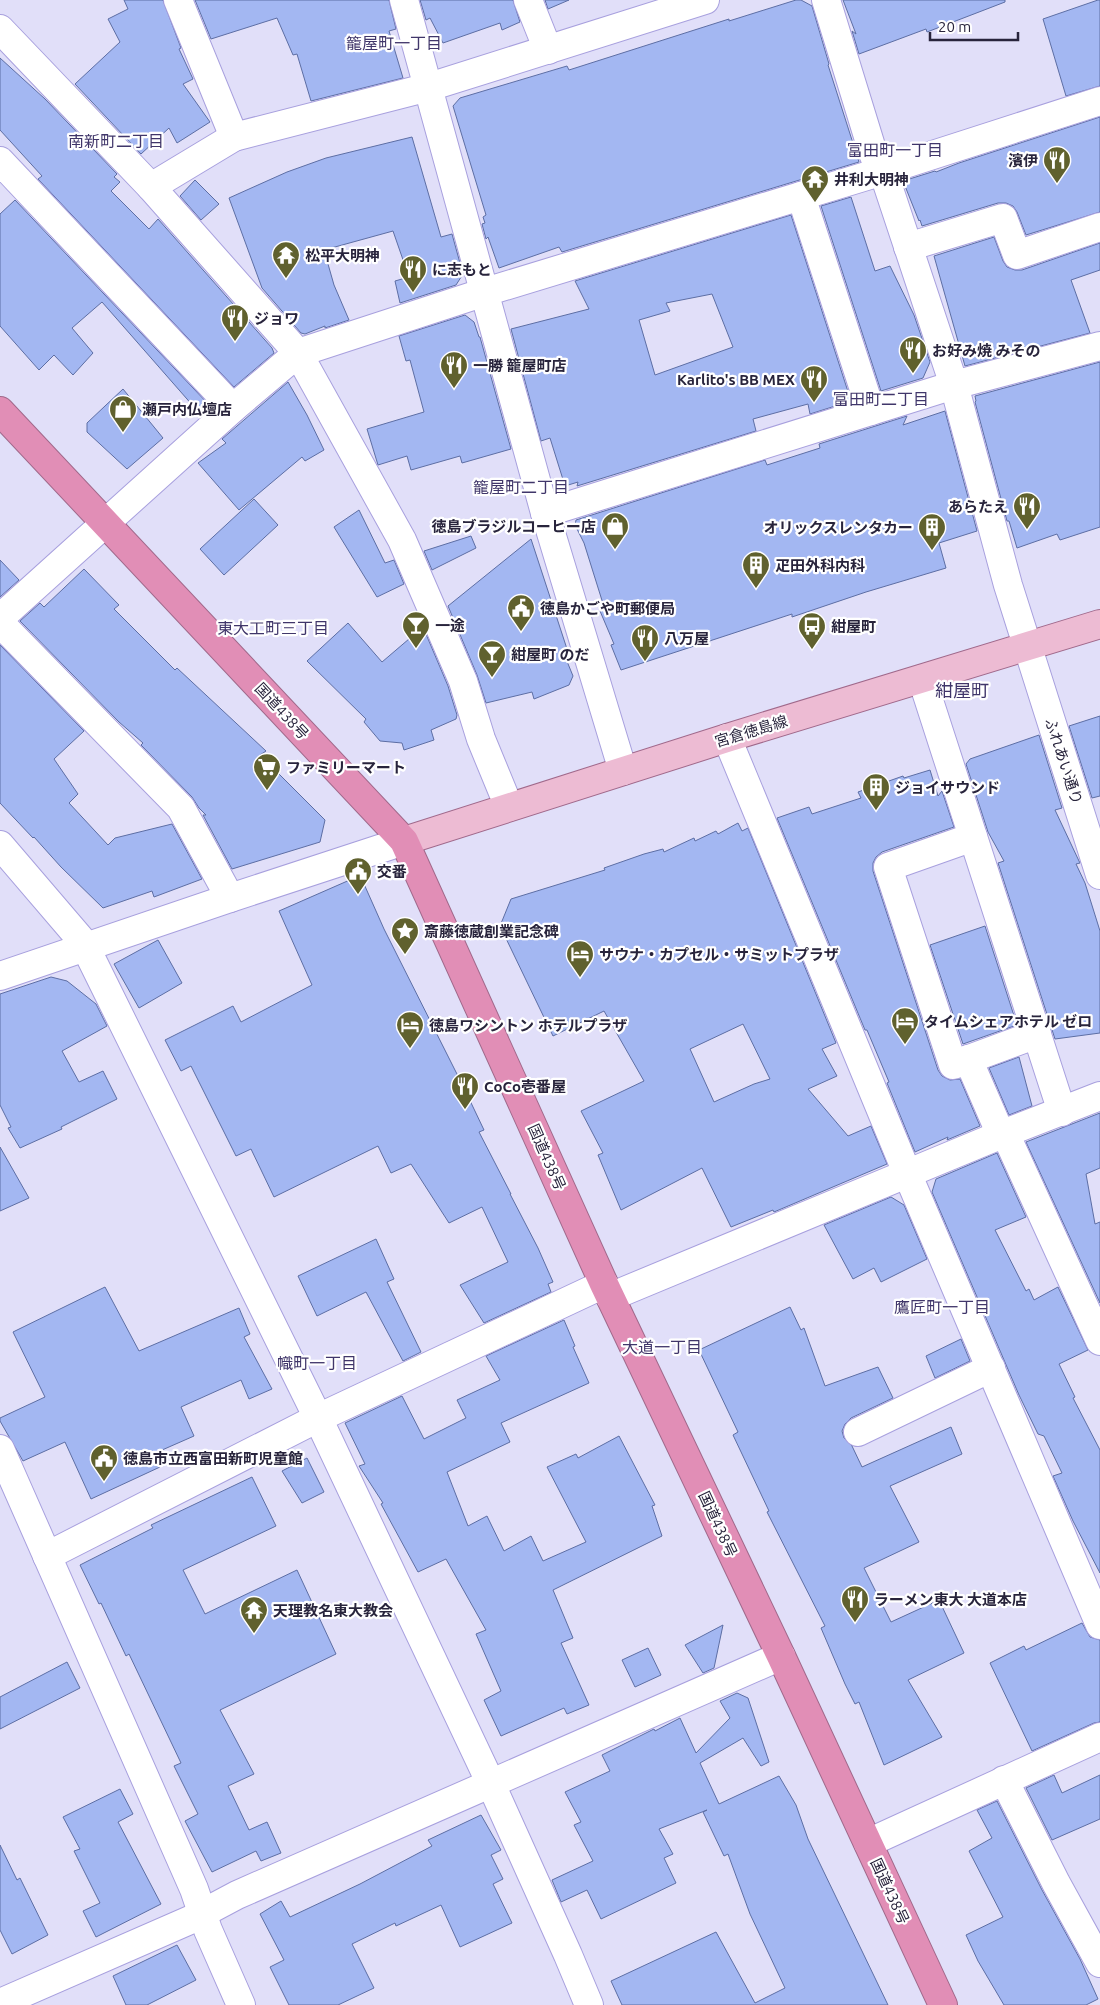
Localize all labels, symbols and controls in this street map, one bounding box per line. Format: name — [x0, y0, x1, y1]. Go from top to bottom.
scale bar — [930, 10, 1018, 42]
text: 20 m — [938, 18, 971, 35]
district label: 籠屋町一丁目 — [346, 34, 442, 52]
district label: 南新町二丁目 — [68, 132, 164, 150]
district label: 富田町一丁目 — [847, 141, 943, 159]
restaurant icon: 濱伊 — [1042, 145, 1072, 184]
place label: 濱伊 — [1008, 152, 1038, 169]
temple icon: 井利大明神 — [800, 164, 830, 203]
place label: 井利大明神 — [834, 171, 909, 188]
temple icon: 松平大明神 — [271, 240, 301, 279]
place label: 松平大明神 — [305, 247, 380, 264]
restaurant icon: に志もと — [398, 254, 428, 293]
place label: に志もと — [432, 261, 492, 278]
restaurant icon: ジョワ — [220, 303, 250, 342]
place label: ジョワ — [254, 310, 299, 327]
restaurant icon: お好み焼 みその — [898, 335, 928, 374]
place label: お好み焼 みその — [932, 342, 1041, 359]
restaurant icon: 一勝 籠屋町店 — [439, 350, 469, 389]
place label: 一勝 籠屋町店 — [473, 357, 567, 374]
restaurant icon: Karlito's BB MEX — [799, 364, 829, 403]
place label: Karlito's BB MEX — [677, 371, 795, 388]
district label: 富田町二丁目 — [833, 390, 929, 408]
shop icon: 瀬戸内仏壇店 — [108, 394, 138, 433]
place label: 瀬戸内仏壇店 — [142, 401, 232, 418]
district label: 籠屋町二丁目 — [473, 478, 569, 496]
restaurant icon: あらたえ — [1012, 491, 1042, 530]
place label: あらたえ — [948, 498, 1008, 515]
shop icon: 徳島ブラジルコーヒー店 — [600, 511, 630, 550]
building icon: オリックスレンタカー — [917, 512, 947, 551]
place label: 徳島ブラジルコーヒー店 — [432, 518, 596, 535]
place label: オリックスレンタカー — [763, 519, 913, 536]
building icon: 疋田外科内科 — [741, 550, 771, 589]
place label: 疋田外科内科 — [775, 557, 865, 574]
public building icon: 徳島かごや町郵便局 — [506, 593, 536, 632]
place label: 徳島かごや町郵便局 — [540, 600, 675, 617]
bar icon: 一途 — [401, 610, 431, 649]
bus stop icon: 紺屋町 — [797, 611, 827, 650]
place label: 一途 — [435, 617, 465, 634]
place label: 紺屋町 — [831, 618, 876, 635]
district label: 東大工町三丁目 — [217, 619, 329, 637]
restaurant icon: 八万屋 — [630, 623, 660, 662]
place label: 八万屋 — [664, 630, 709, 647]
bar icon: 紺屋町 のだ — [477, 639, 507, 678]
place label: 紺屋町 のだ — [511, 646, 590, 663]
street label: 国道438号 — [252, 679, 312, 743]
district label: 紺屋町 — [935, 680, 989, 700]
street label: 宮倉徳島線 — [713, 712, 789, 750]
street label: ふれあい通り — [1042, 716, 1086, 806]
supermarket icon: ファミリーマート — [252, 752, 282, 791]
place label: ファミリーマート — [286, 759, 406, 776]
building icon: ジョイサウンド — [861, 772, 891, 811]
place label: ジョイサウンド — [895, 779, 1000, 796]
public building icon: 交番 — [343, 856, 373, 895]
place label: 交番 — [377, 863, 407, 880]
place icon: 斎藤徳蔵創業記念碑 — [390, 916, 420, 955]
place label: 斎藤徳蔵創業記念碑 — [424, 923, 559, 940]
hotel icon: サウナ・カプセル・サミットプラザ — [565, 939, 595, 978]
place label: サウナ・カプセル・サミットプラザ — [599, 946, 839, 963]
hotel icon: タイムシェアホテル ゼロ — [890, 1006, 920, 1045]
hotel icon: 徳島ワシントン ホテルプラザ — [395, 1010, 425, 1049]
place label: タイムシェアホテル ゼロ — [924, 1013, 1092, 1030]
place label: 徳島ワシントン ホテルプラザ — [429, 1017, 628, 1034]
restaurant icon: CoCo壱番屋 — [450, 1071, 480, 1110]
place label: CoCo壱番屋 — [484, 1078, 566, 1095]
street label: 国道438号 — [525, 1121, 569, 1193]
district label: 鷹匠町一丁目 — [894, 1298, 990, 1316]
district label: 大道一丁目 — [622, 1338, 702, 1356]
district label: 幟町一丁目 — [277, 1354, 357, 1372]
public building icon: 徳島市立西富田新町児童館 — [89, 1443, 119, 1482]
place label: 徳島市立西富田新町児童館 — [123, 1450, 303, 1467]
street label: 国道438号 — [695, 1489, 741, 1559]
restaurant icon: ラーメン東大 大道本店 — [840, 1584, 870, 1623]
place label: ラーメン東大 大道本店 — [874, 1591, 1027, 1608]
temple icon: 天理教名東大教会 — [239, 1595, 269, 1634]
place label: 天理教名東大教会 — [273, 1602, 393, 1619]
street label: 国道438号 — [867, 1856, 913, 1926]

